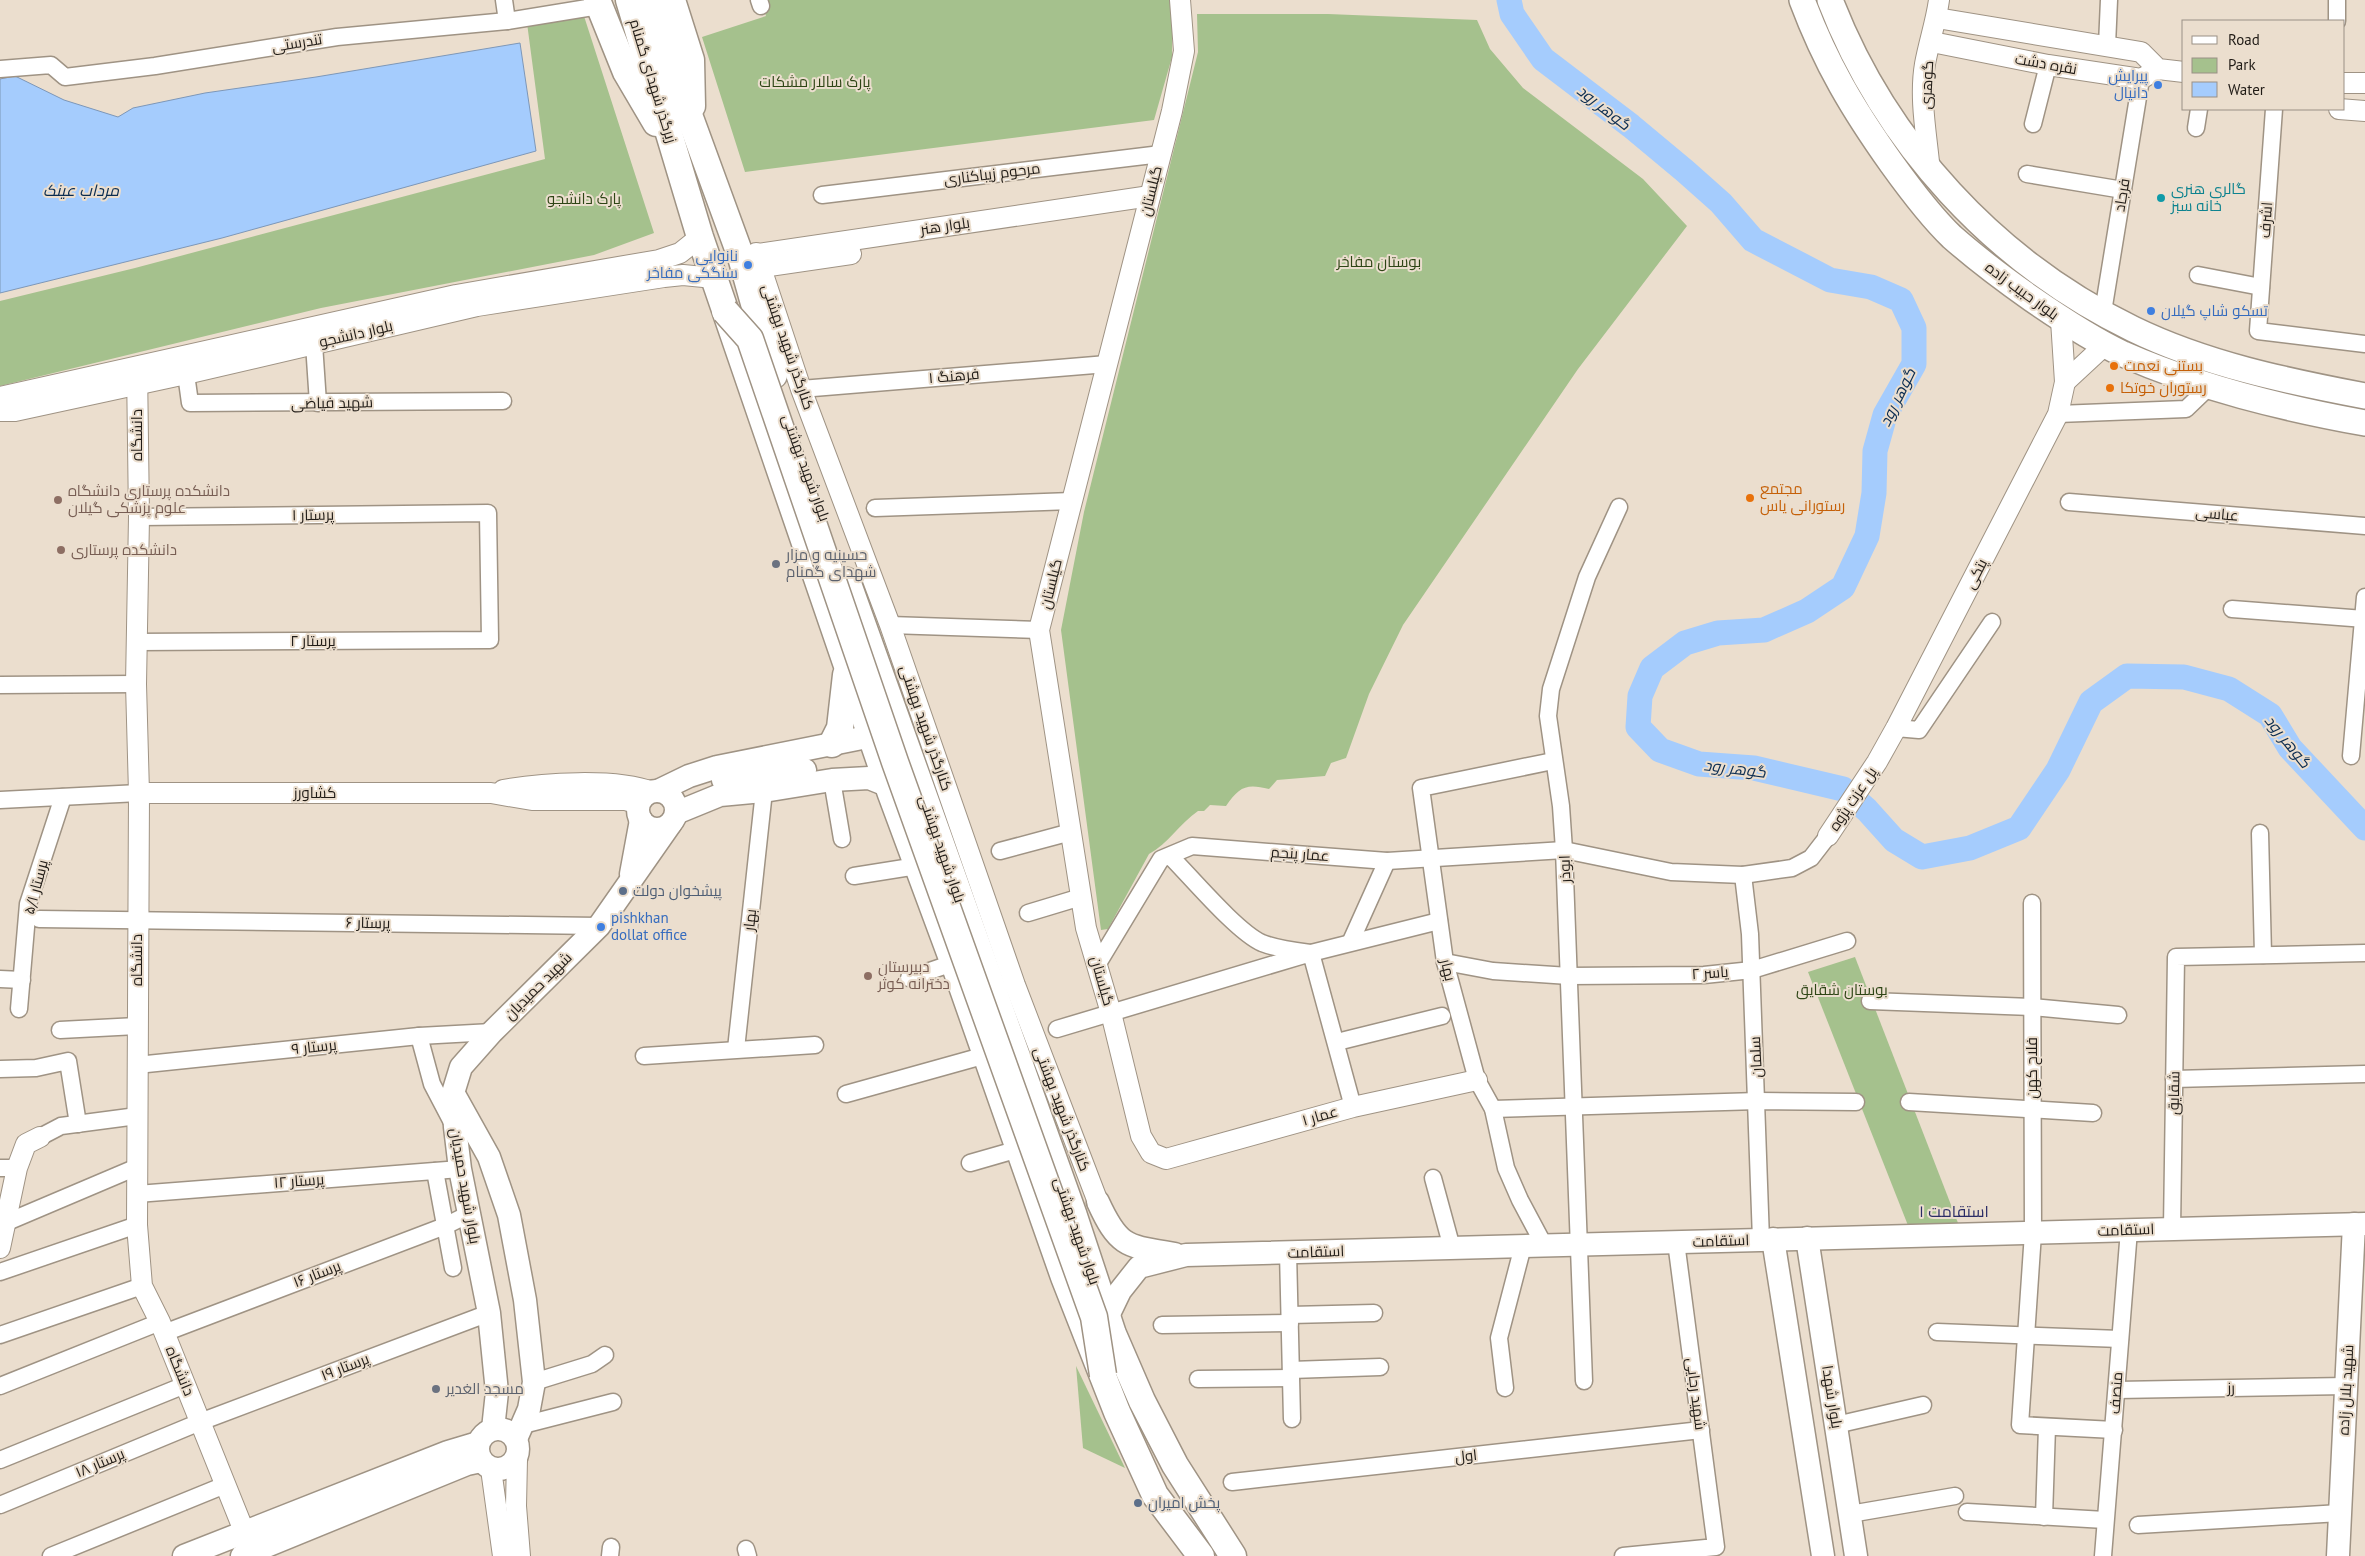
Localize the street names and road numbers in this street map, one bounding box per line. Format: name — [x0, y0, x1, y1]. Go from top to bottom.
street label: زیرگذر شهدای گمنام — [625, 16, 681, 146]
street label: تندرستی — [271, 29, 323, 57]
street label: نقره دشت — [2014, 49, 2079, 78]
street label: گوهری — [1916, 60, 1938, 110]
street label: مرحوم زیباکناری — [943, 158, 1041, 190]
street label: گیلستان — [1135, 164, 1167, 218]
street label: فرجاد — [2109, 177, 2134, 213]
street label: اشرف — [2255, 201, 2276, 239]
street label: بلوار هنر — [918, 213, 971, 239]
street label: بلوار حبیب زاده — [1982, 257, 2063, 324]
street label: کنارگذر شهید بهشتی — [757, 282, 819, 412]
street label: بلوار دانشجو — [317, 316, 395, 351]
street label: فرهنگ ۱ — [928, 364, 980, 387]
street label: شهید فیاضی — [291, 392, 373, 414]
street label: دانشگاه — [127, 409, 146, 461]
street label: بلوار شهید بهشتی — [777, 412, 835, 524]
street label: عباسی — [2195, 502, 2239, 526]
street label: پرستار ۱ — [292, 505, 334, 525]
street label: پتکی — [1960, 555, 1992, 593]
street label: گیلستان — [1035, 557, 1067, 611]
street label: پرستار ۲ — [290, 631, 336, 651]
street label: کنارگذر شهید بهشتی — [895, 663, 957, 793]
street label: پل عزت پژوه — [1824, 763, 1882, 835]
street label: کشاورز — [293, 783, 336, 802]
street label: بلوار شهید بهشتی — [914, 793, 970, 905]
street label: عمار پنجم — [1270, 842, 1330, 866]
street label: ابوذر — [1555, 855, 1575, 884]
street label: پرستار ۵/۱ — [19, 857, 53, 917]
street label: بهار — [739, 908, 761, 933]
street label: پرستار ۶ — [345, 913, 391, 933]
street label: دانشگاه — [127, 934, 146, 986]
street label: شهید حمیدیان — [500, 948, 576, 1024]
street label: گیلستان — [1085, 954, 1119, 1008]
street label: بهار — [1436, 956, 1460, 983]
street label: یاسر ۲ — [1691, 962, 1729, 983]
street label: پرستار ۹ — [290, 1035, 338, 1059]
street label: سلمان — [1745, 1036, 1767, 1078]
street label: فلاح کهن — [2022, 1037, 2043, 1099]
street label: کنارگذر شهید بهشتی — [1029, 1044, 1095, 1174]
street label: شقایق — [2164, 1071, 2184, 1115]
street label: عمار ۱ — [1300, 1101, 1340, 1130]
street label: بلوار شهید حمیدیان — [445, 1126, 485, 1246]
street label: پرستار ۱۲ — [273, 1169, 325, 1193]
street label: بلوار شهید بهشتی — [1049, 1175, 1105, 1287]
street label: استقامت — [2097, 1219, 2155, 1240]
street label: استقامت — [1692, 1230, 1750, 1251]
street label: استقامت — [1287, 1241, 1345, 1262]
street label: پرستار ۱۶ — [290, 1256, 344, 1292]
street label: دانشگاه — [162, 1343, 199, 1398]
street label: شهید بلال زاده — [2334, 1344, 2358, 1436]
street label: پرستار ۱۹ — [318, 1349, 372, 1385]
street label: شهید رجایی — [1682, 1357, 1710, 1431]
street label: بلوار شهدا — [1817, 1364, 1847, 1430]
street label: منصف — [2105, 1371, 2126, 1415]
street label: رز — [2226, 1378, 2235, 1397]
street label: پرستار ۱۸ — [72, 1444, 128, 1482]
street label: اول — [1454, 1445, 1478, 1466]

